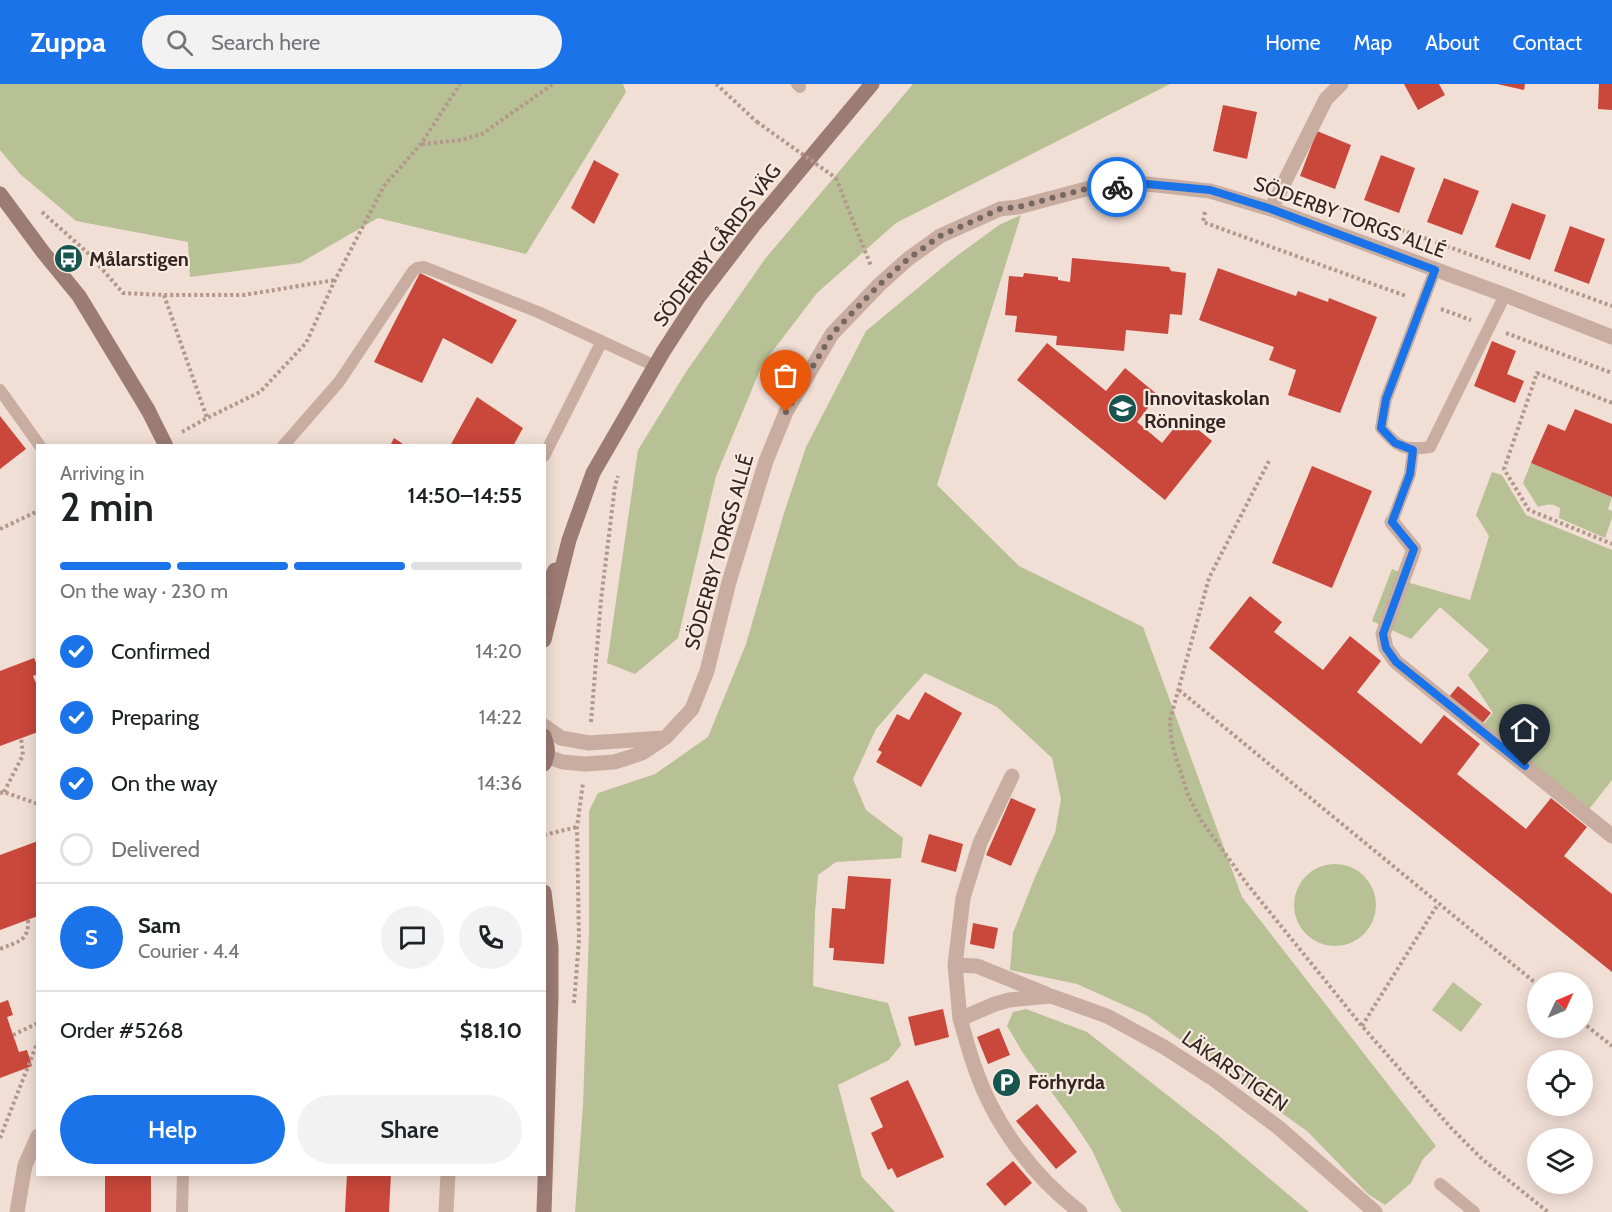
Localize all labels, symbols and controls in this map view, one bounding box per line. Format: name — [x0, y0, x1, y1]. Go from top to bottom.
search box — [142, 15, 562, 69]
text: Zuppa — [30, 25, 106, 59]
icon: search — [163, 26, 196, 59]
text: Search here — [211, 29, 320, 56]
text: Home — [1265, 30, 1321, 55]
text: Map — [1354, 30, 1392, 55]
text: About — [1425, 30, 1479, 55]
text: Contact — [1512, 30, 1582, 55]
courier — [1087, 157, 1147, 217]
street label: SÖDERBY GÅRDS VÄG — [648, 159, 786, 331]
icon: bike — [1101, 171, 1134, 204]
street label: SÖDERBY TORGS ALLÉ — [1251, 171, 1449, 263]
bus stop icon: Målarstigen — [52, 243, 84, 275]
place label: Målarstigen — [89, 247, 189, 271]
pin — [760, 350, 811, 412]
icon: bag — [769, 359, 802, 392]
place label: Innovitaskolan Rönninge — [1144, 386, 1270, 433]
school or university icon: Innovitaskolan Rönninge — [1107, 393, 1139, 425]
street label: SÖDERBY TORGS ALLÉ — [680, 451, 758, 653]
text: Arriving in — [60, 461, 144, 485]
text: 14:50–14:55 — [407, 482, 522, 509]
text: 2 min — [60, 483, 154, 531]
text: On the way · 230 m — [60, 579, 228, 603]
icon: check — [60, 635, 93, 668]
text: Confirmed — [111, 638, 210, 665]
text: 14:20 — [475, 639, 522, 663]
icon: check — [60, 701, 93, 734]
text: Preparing — [111, 704, 199, 731]
pin — [1499, 704, 1550, 766]
text: 14:22 — [479, 705, 522, 729]
icon: home — [1508, 713, 1541, 746]
icon: check — [60, 767, 93, 800]
text: On the way — [111, 770, 218, 797]
text: 14:36 — [478, 771, 522, 795]
text: Delivered — [111, 836, 200, 863]
button: chat — [381, 906, 444, 969]
button: phone — [459, 906, 522, 969]
text: Sam — [138, 912, 181, 939]
text: S — [85, 924, 98, 951]
text: Courier · 4.4 — [138, 939, 239, 963]
north arrow — [1527, 972, 1593, 1038]
map controls — [1527, 972, 1593, 1194]
text: Order #5268 — [60, 1017, 184, 1044]
text: $18.10 — [460, 1017, 522, 1044]
street label: LÄKARSTIGEN — [1177, 1026, 1293, 1116]
button: locate — [1527, 1050, 1593, 1116]
parking icon: Förhyrda — [991, 1066, 1023, 1098]
place label: Förhyrda — [1028, 1070, 1105, 1094]
button: Help — [60, 1095, 285, 1164]
button: Share — [297, 1095, 522, 1164]
button: layers — [1527, 1128, 1593, 1194]

